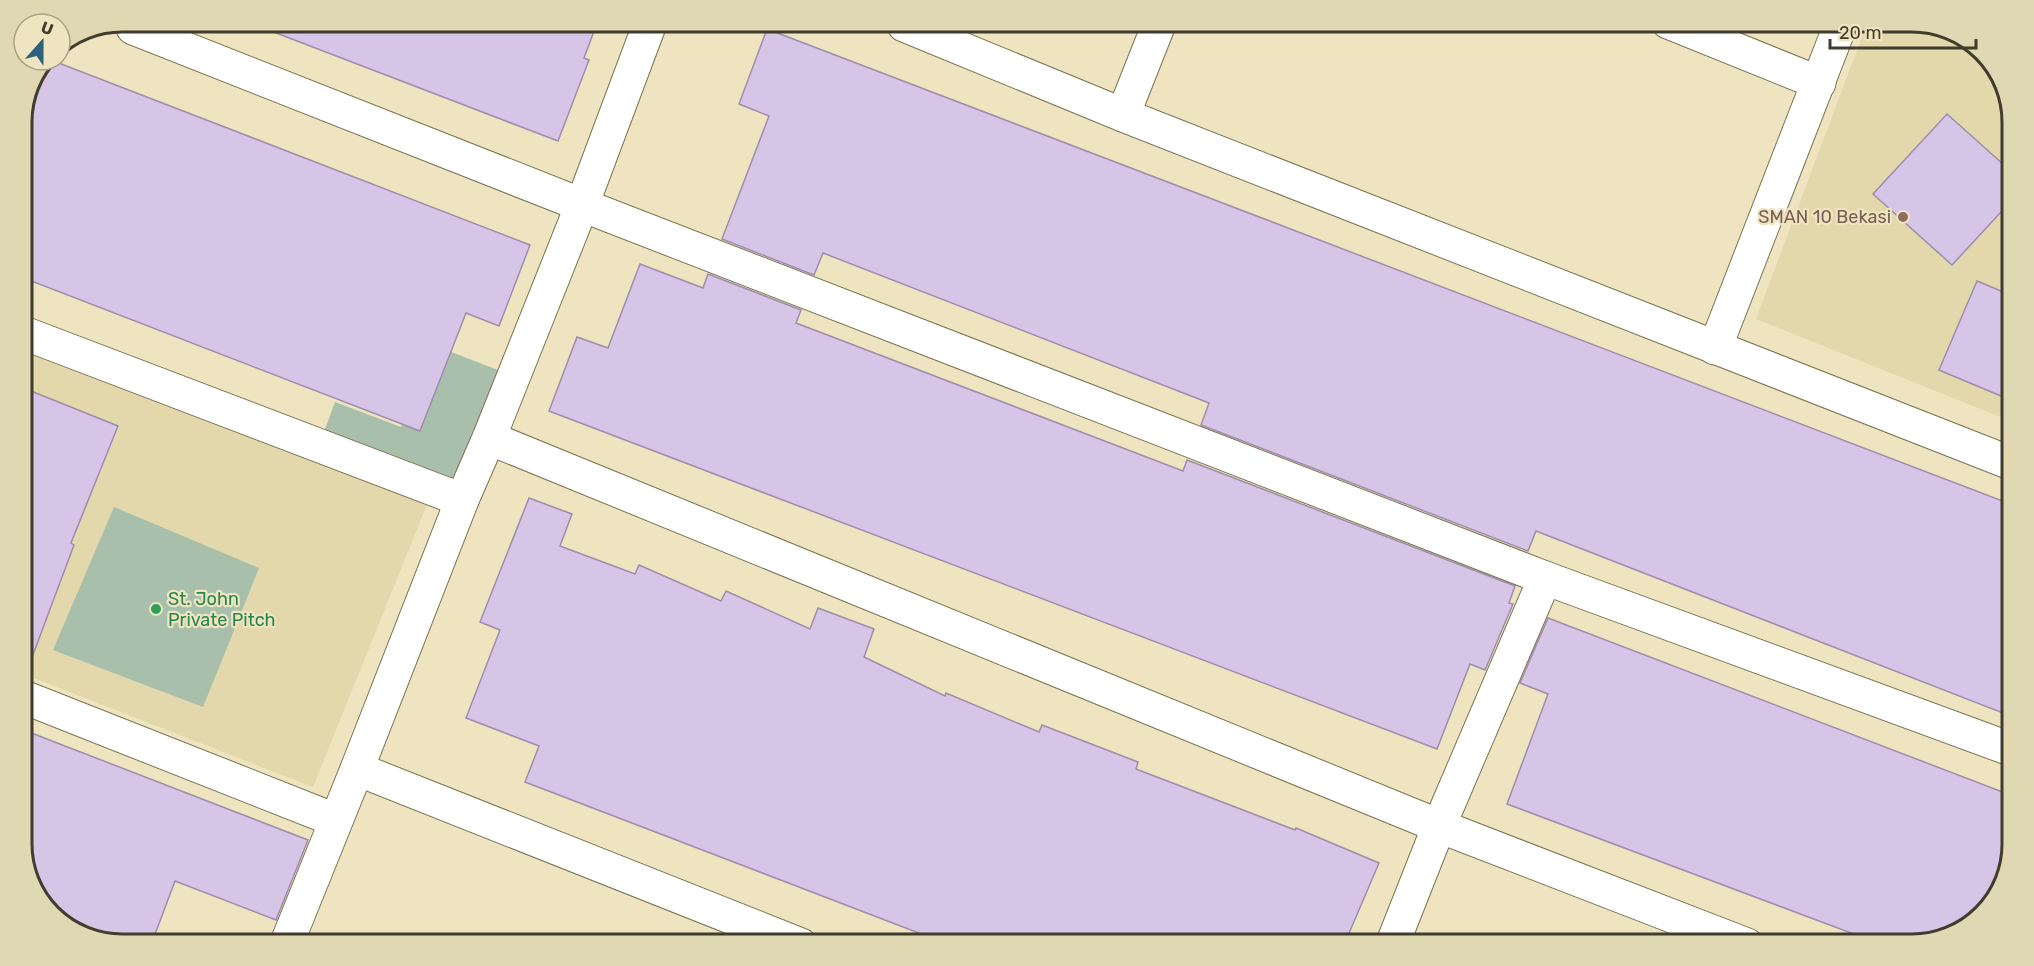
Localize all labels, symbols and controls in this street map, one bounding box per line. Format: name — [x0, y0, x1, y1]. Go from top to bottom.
north arrow — [12, 12, 72, 72]
scale bar — [1830, 12, 1976, 50]
text: U — [38, 18, 56, 39]
text: 20 m — [1839, 22, 1881, 44]
place label: SMAN 10 Bekasi — [1758, 206, 1891, 228]
marker: SMAN 10 Bekasi — [1896, 210, 1910, 224]
place label: St. John Private Pitch — [168, 588, 276, 631]
marker: St. John Private Pitch — [149, 602, 163, 616]

